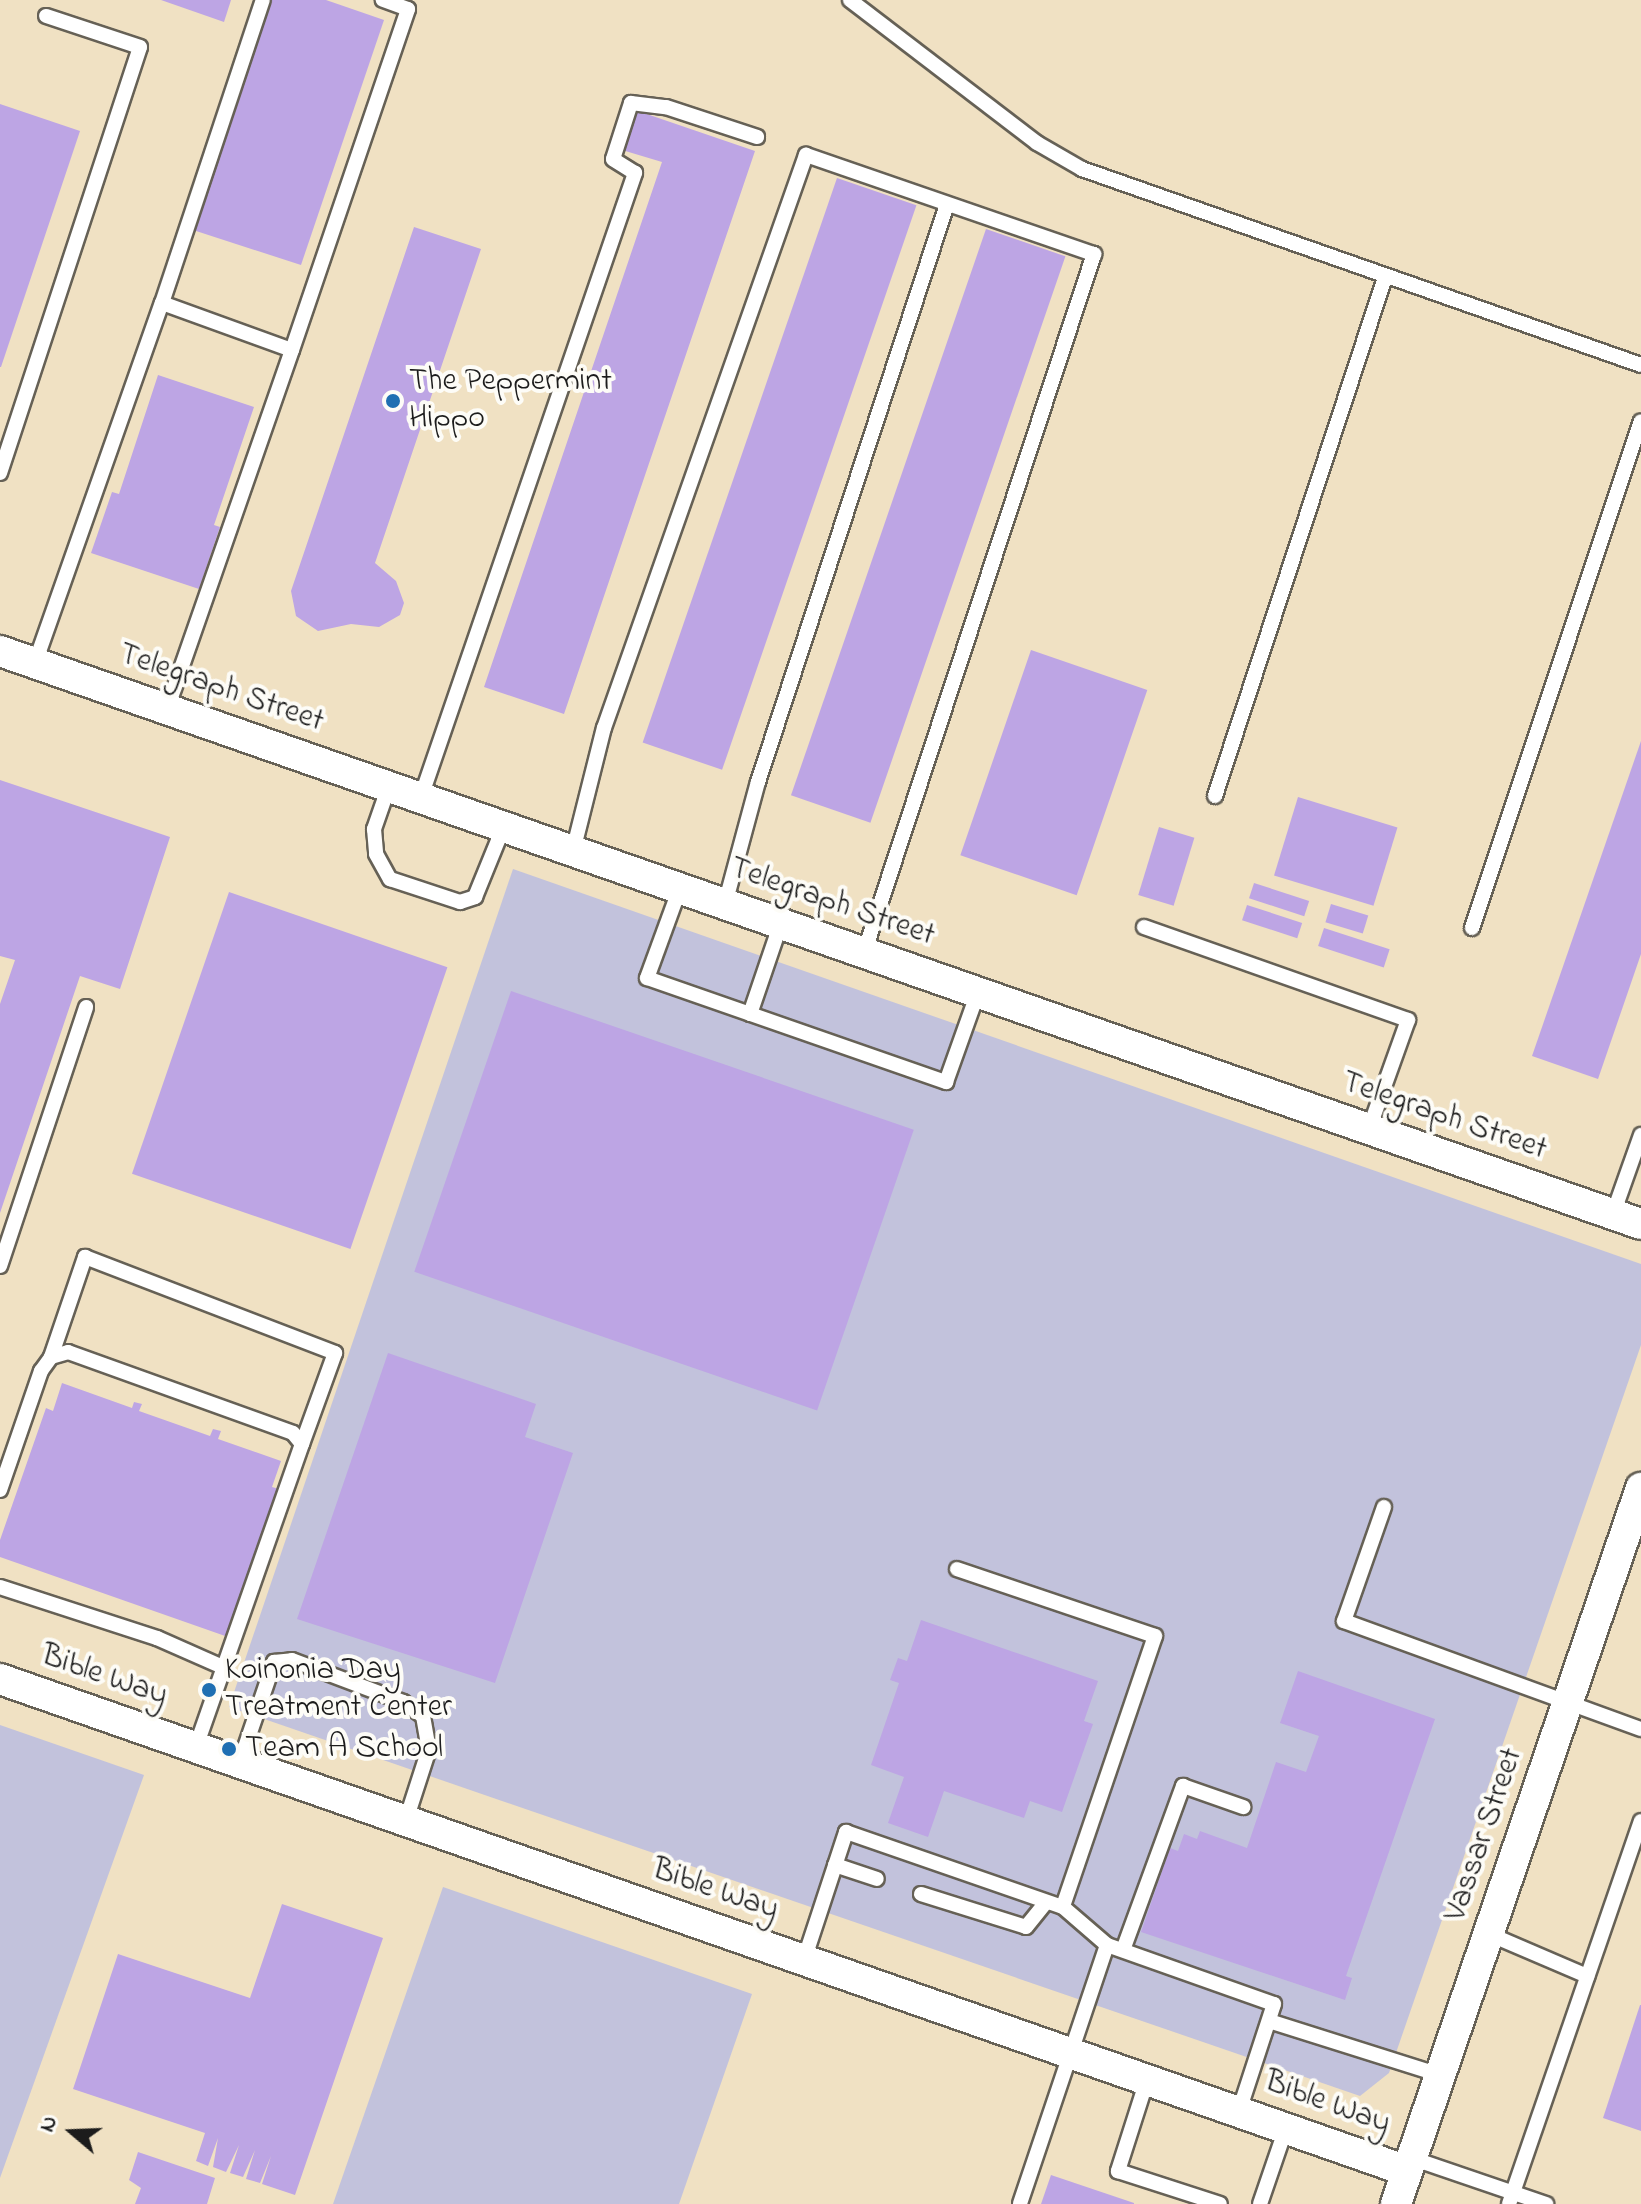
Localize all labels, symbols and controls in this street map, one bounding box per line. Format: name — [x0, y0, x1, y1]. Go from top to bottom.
place label: The Peppermint Hippo — [409, 364, 612, 439]
marker: The Peppermint Hippo — [384, 392, 402, 410]
street label: Telegraph Street — [113, 636, 329, 742]
street label: Telegraph Street — [724, 850, 940, 956]
street label: Telegraph Street — [1336, 1064, 1552, 1170]
street label: Bible Way — [36, 1638, 172, 1716]
place label: Koinonia Day Treatment Center — [225, 1653, 452, 1728]
marker: Koinonia Day Treatment Center — [200, 1681, 218, 1699]
place label: Team A School — [245, 1730, 443, 1768]
marker: Team A School — [220, 1740, 238, 1758]
street label: Vassar Street — [1437, 1743, 1533, 1927]
street label: Bible Way — [647, 1852, 783, 1930]
street label: Bible Way — [1259, 2064, 1395, 2144]
north arrow — [32, 2092, 112, 2172]
text: N — [32, 2112, 67, 2136]

